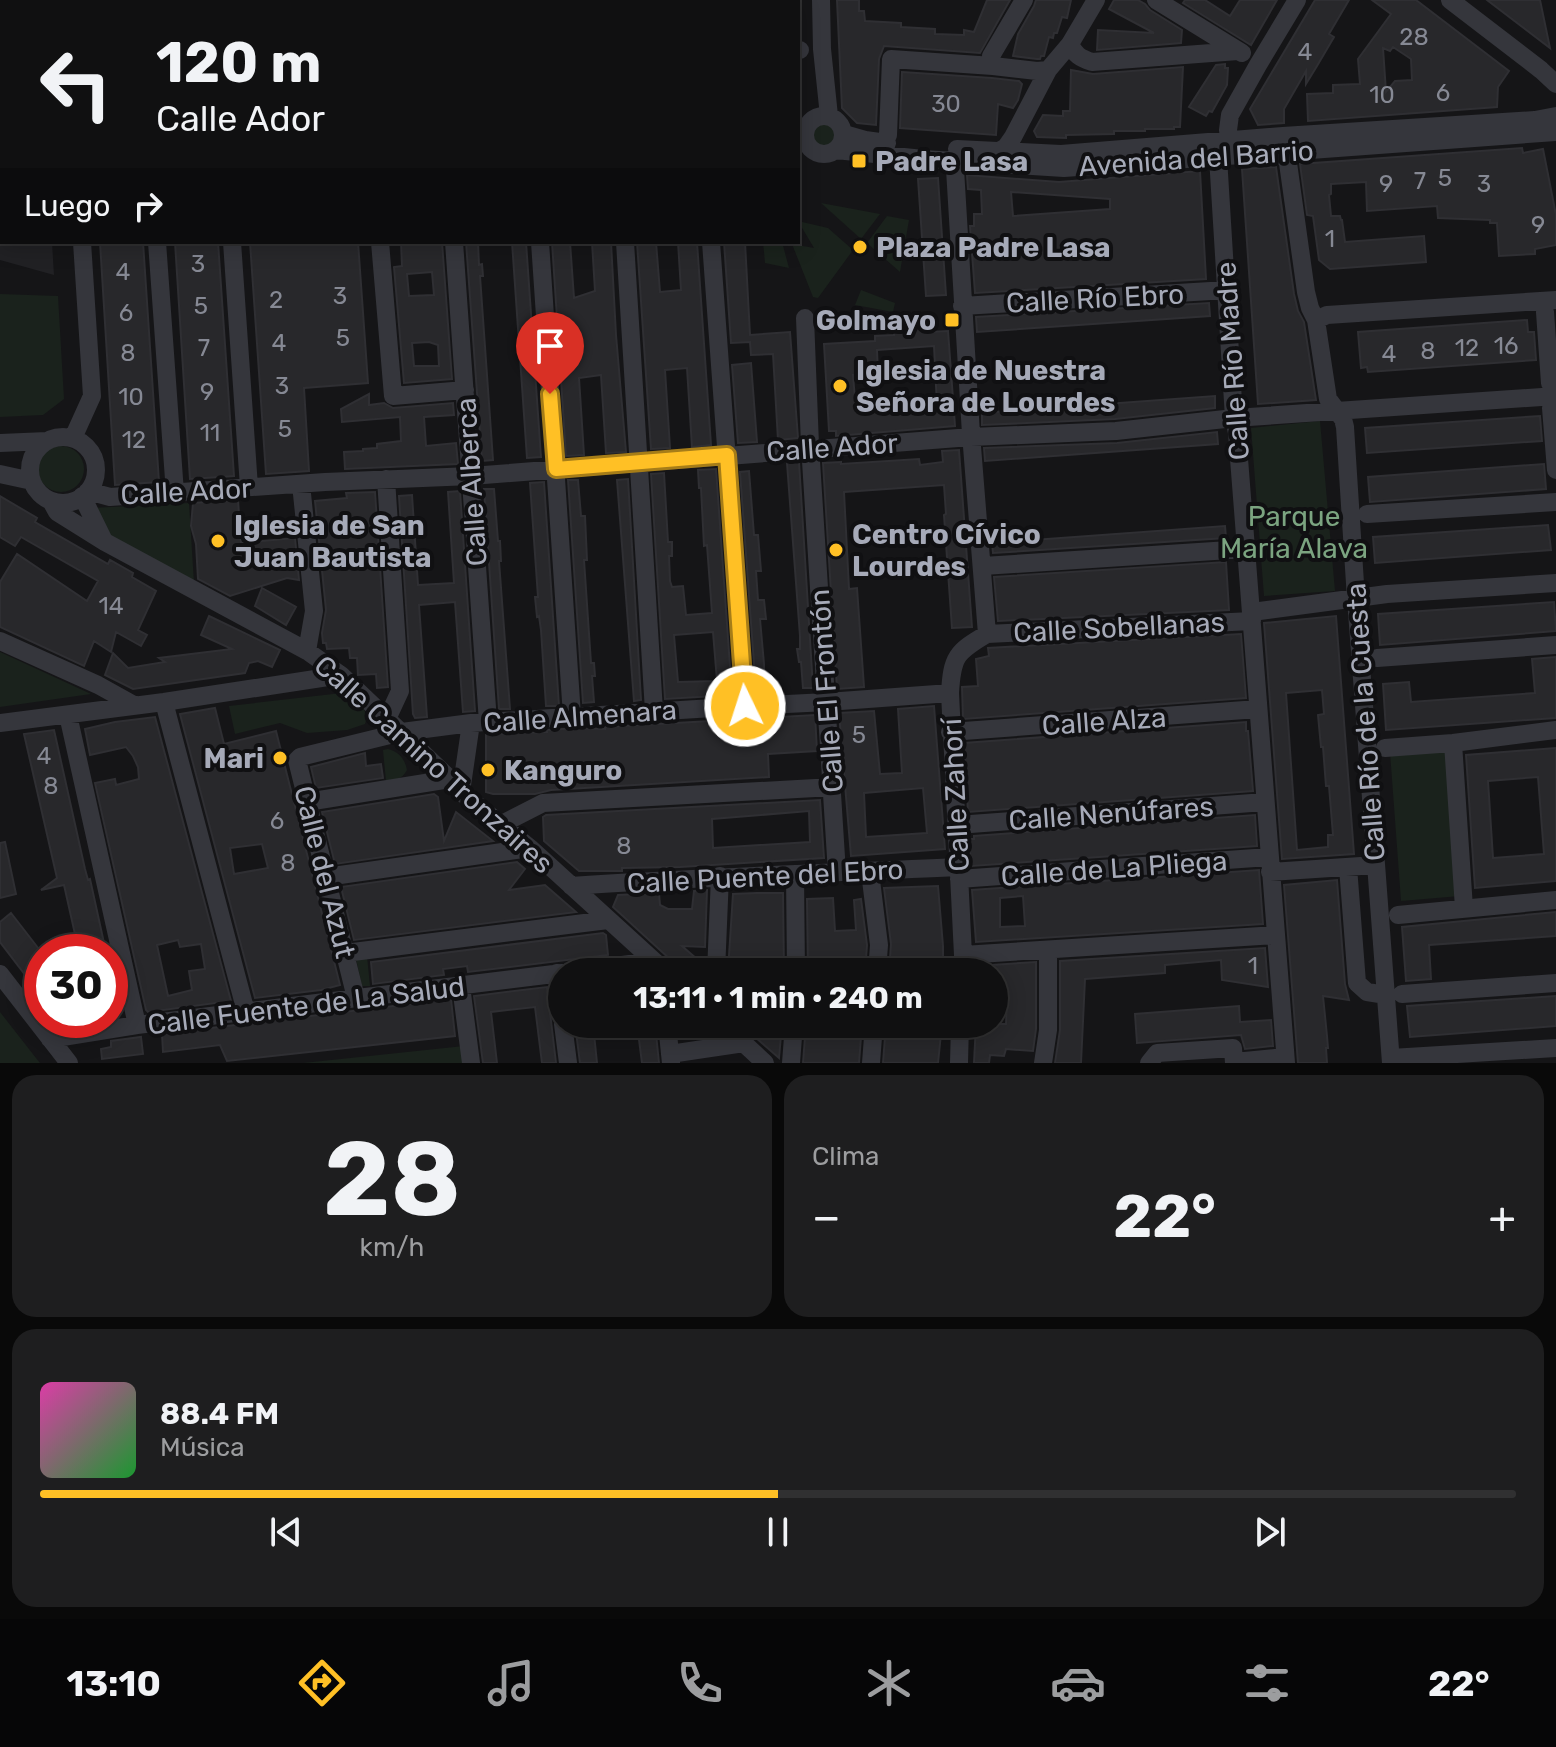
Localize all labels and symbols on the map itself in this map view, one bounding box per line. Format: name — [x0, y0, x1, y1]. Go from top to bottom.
house number: 28 — [1399, 23, 1429, 51]
house number: 4 — [1298, 38, 1313, 66]
house number: 6 — [1436, 79, 1450, 107]
house number: 10 — [1369, 81, 1395, 109]
house number: 30 — [931, 90, 961, 118]
street label: Avenida del Barrio — [1077, 134, 1315, 183]
place label: Padre Lasa — [875, 145, 1028, 178]
marker: Padre Lasa — [850, 152, 868, 170]
house number: 5 — [1438, 164, 1452, 192]
house number: 7 — [1414, 167, 1426, 195]
house number: 9 — [1379, 170, 1393, 198]
house number: 3 — [1477, 170, 1491, 198]
house number: 9 — [1531, 211, 1545, 239]
house number: 1 — [1325, 225, 1335, 253]
place label: Plaza Padre Lasa — [876, 231, 1111, 264]
marker: Plaza Padre Lasa — [851, 238, 869, 256]
house number: 3 — [191, 250, 205, 278]
house number: 4 — [116, 258, 131, 286]
street label: Calle Río Madre — [1209, 261, 1256, 461]
street label: Calle Río Ebro — [1005, 277, 1185, 320]
house number: 3 — [333, 282, 347, 310]
house number: 2 — [269, 286, 283, 314]
house number: 5 — [194, 292, 208, 320]
house number: 6 — [119, 299, 133, 327]
place label: Golmayo — [816, 304, 936, 337]
marker: Golmayo — [943, 311, 961, 329]
pin — [516, 312, 584, 394]
house number: 5 — [336, 324, 350, 352]
house number: 4 — [272, 329, 287, 357]
house number: 16 — [1494, 332, 1518, 360]
house number: 7 — [198, 334, 210, 362]
house number: 12 — [1455, 334, 1479, 362]
house number: 8 — [1420, 337, 1436, 365]
house number: 8 — [120, 339, 136, 367]
house number: 4 — [1382, 340, 1397, 368]
place label: Iglesia de Nuestra Señora de Lourdes — [856, 354, 1116, 419]
house number: 3 — [275, 372, 289, 400]
marker: Iglesia de Nuestra Señora de Lourdes — [831, 377, 849, 395]
house number: 9 — [200, 378, 214, 406]
house number: 10 — [118, 383, 144, 411]
street label: Calle Alberca — [449, 397, 494, 567]
house number: 5 — [278, 415, 292, 443]
house number: 11 — [200, 419, 220, 447]
house number: 12 — [122, 426, 146, 454]
street label: Calle Ador — [765, 426, 899, 469]
street label: Calle Ador — [120, 472, 253, 511]
park label: Parque María Alava — [1220, 500, 1368, 565]
place label: Iglesia de San Juan Bautista — [234, 509, 431, 574]
place label: Centro Cívico Lourdes — [852, 518, 1041, 583]
marker: Iglesia de San Juan Bautista — [209, 532, 227, 550]
marker: Centro Cívico Lourdes — [827, 541, 845, 559]
street label: Calle Río de la Cuesta — [1339, 582, 1392, 862]
street label: Calle El Frontón — [803, 588, 850, 794]
house number: 14 — [98, 592, 124, 620]
street label: Calle Sobellanas — [1012, 605, 1226, 650]
street label: Calle Camino Tronzaires — [308, 649, 560, 880]
position arrow — [703, 664, 787, 748]
street label: Calle Almenara — [482, 693, 678, 740]
street label: Calle Alza — [1041, 701, 1167, 742]
street label: Calle Zahorí — [935, 716, 976, 872]
house number: 5 — [852, 721, 866, 749]
house number: 4 — [37, 742, 52, 770]
place label: Mari — [204, 742, 264, 775]
marker: Mari — [271, 749, 289, 767]
place label: Kanguro — [504, 754, 622, 787]
marker: Kanguro — [479, 761, 497, 779]
house number: 8 — [43, 772, 59, 800]
street label: Calle del Azut — [287, 783, 362, 962]
street label: Calle Nenúfares — [1007, 790, 1215, 837]
house number: 6 — [270, 807, 284, 835]
house number: 8 — [616, 832, 632, 860]
street label: Calle de La Pliega — [1000, 844, 1228, 893]
house number: 8 — [280, 849, 296, 877]
street label: Calle Puente del Ebro — [626, 853, 904, 900]
speed limit sign: 30 — [24, 934, 128, 1038]
house number: 1 — [1248, 952, 1258, 980]
street label: Calle Fuente de La Salud — [145, 970, 467, 1041]

